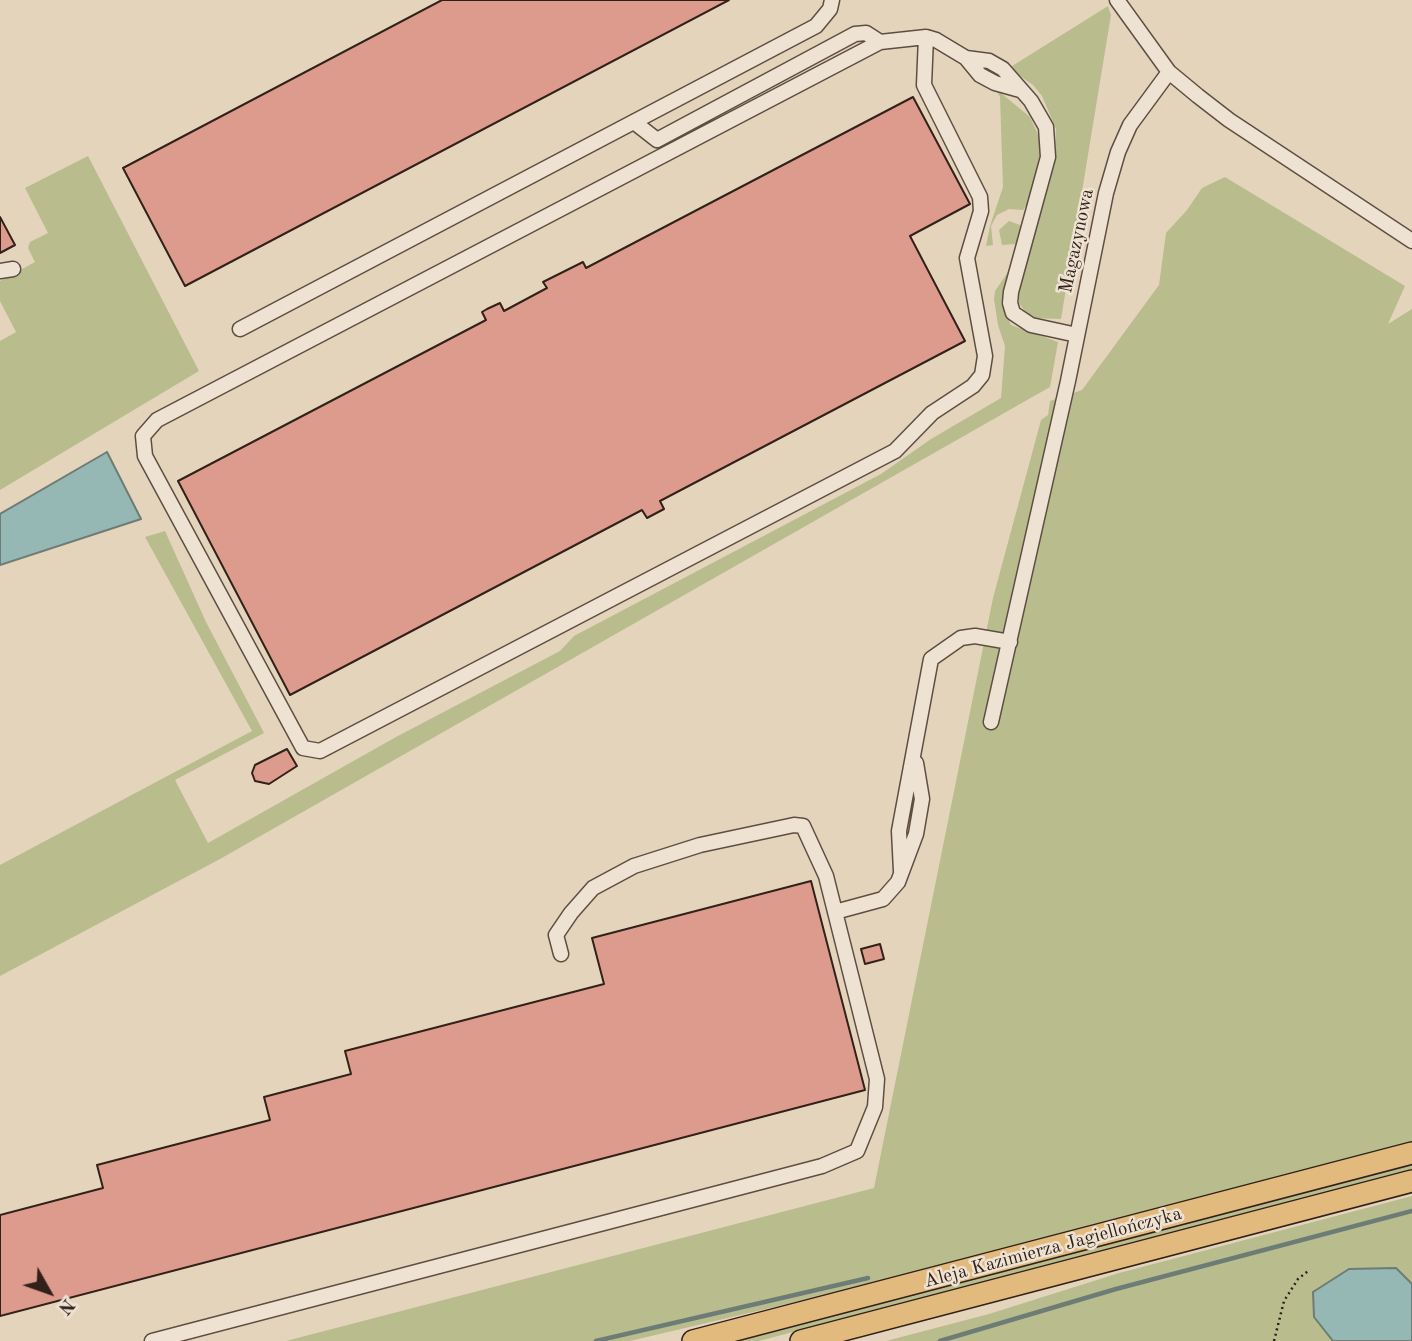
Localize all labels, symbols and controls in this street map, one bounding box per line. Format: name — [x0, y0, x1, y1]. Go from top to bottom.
street label: Magazynowa — [1055, 187, 1099, 295]
street label: Aleja Kazimierza Jagiellończyka — [922, 1203, 1184, 1293]
north arrow — [14, 1257, 84, 1327]
text: N — [54, 1294, 77, 1317]

